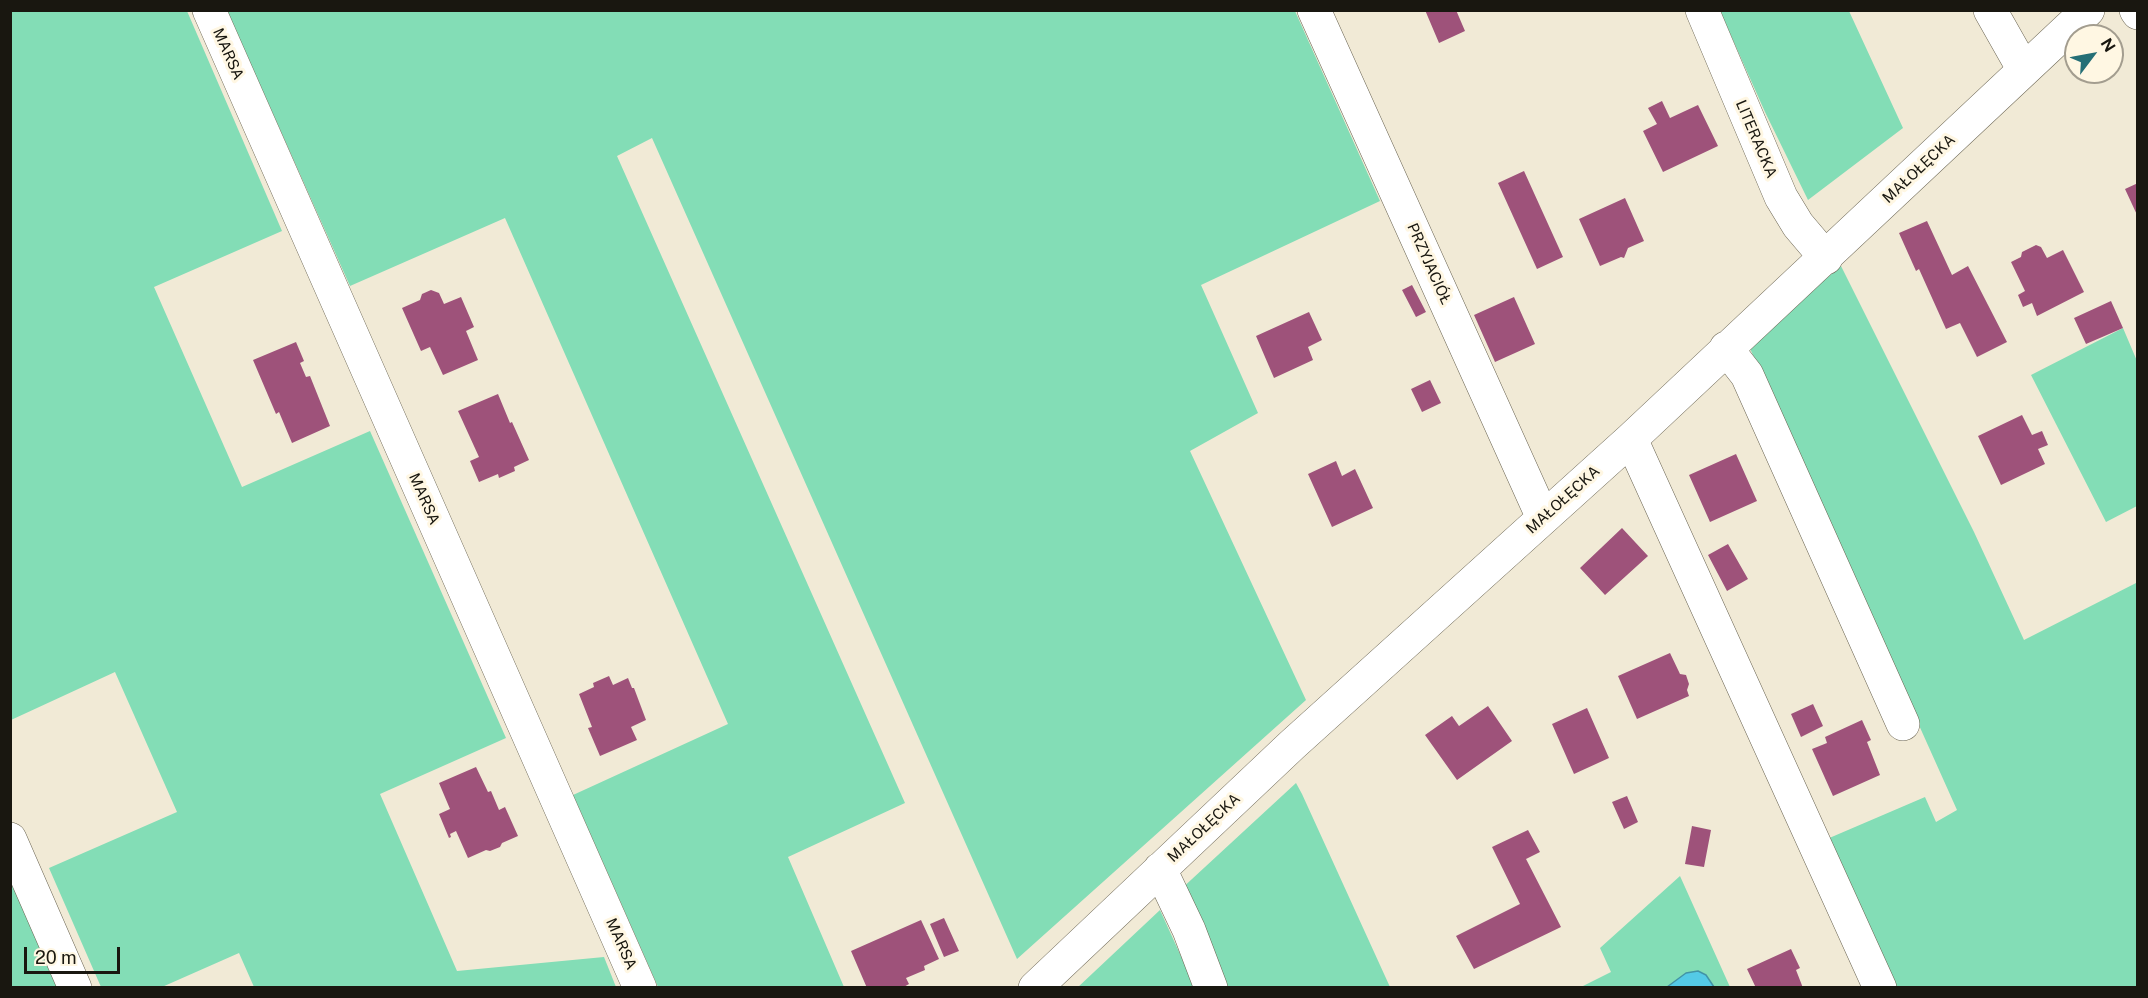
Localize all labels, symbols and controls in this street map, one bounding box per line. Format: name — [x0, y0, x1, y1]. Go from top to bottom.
north arrow — [2064, 24, 2124, 84]
street label: MARSA — [209, 26, 247, 82]
text: N — [2097, 35, 2119, 56]
street label: LITERACKA — [1732, 97, 1780, 181]
street label: MAŁOŁĘCKA — [1879, 131, 1959, 207]
street label: PRZYJACIÓŁ — [1403, 221, 1455, 307]
street label: MAŁOŁĘCKA — [1523, 462, 1603, 538]
street label: MARSA — [405, 471, 443, 527]
street label: MAŁOŁĘCKA — [1164, 790, 1244, 866]
street label: MARSA — [602, 916, 640, 972]
scale bar — [27, 935, 123, 973]
text: 20 m — [35, 947, 77, 968]

